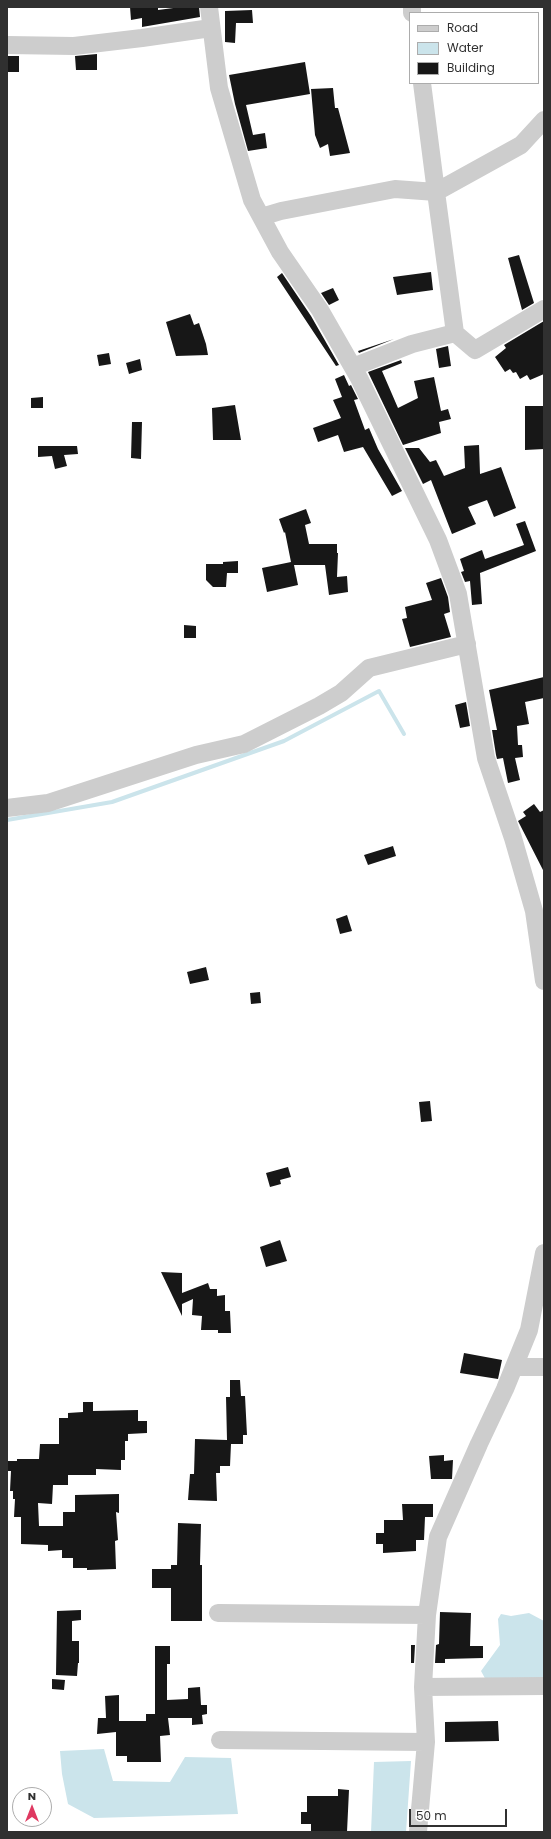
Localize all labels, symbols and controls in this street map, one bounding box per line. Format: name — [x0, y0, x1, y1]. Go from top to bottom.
legend — [409, 12, 539, 84]
text: Road — [447, 19, 478, 36]
text: Water — [447, 39, 483, 56]
text: Building — [447, 59, 495, 76]
north arrow — [12, 1787, 52, 1827]
text: N — [28, 1788, 36, 1804]
scale bar — [411, 1801, 509, 1827]
text: 50 m — [416, 1807, 447, 1824]

